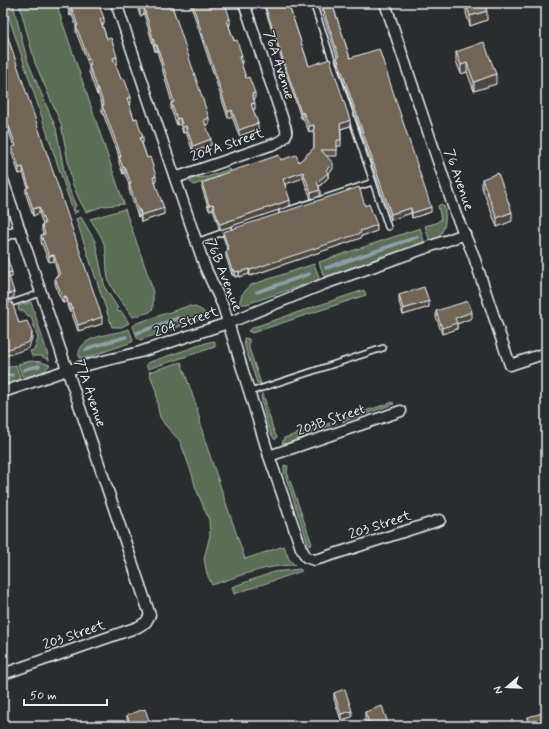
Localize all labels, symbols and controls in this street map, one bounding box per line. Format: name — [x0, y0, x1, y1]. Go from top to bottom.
street label: 76A Avenue — [259, 28, 299, 102]
street label: 204A Street — [188, 124, 267, 166]
street label: 76 Avenue — [440, 147, 478, 213]
street label: 76B Avenue — [201, 236, 247, 314]
street label: 204 Street — [151, 302, 221, 341]
street label: 77A Avenue — [70, 357, 110, 429]
street label: 203B Street — [295, 400, 367, 440]
street label: 203 Street — [347, 506, 414, 544]
street label: 203 Street — [41, 616, 108, 654]
north arrow — [487, 667, 527, 707]
scale bar — [24, 681, 107, 707]
text: N — [491, 684, 506, 696]
text: 50 m — [30, 688, 57, 704]

